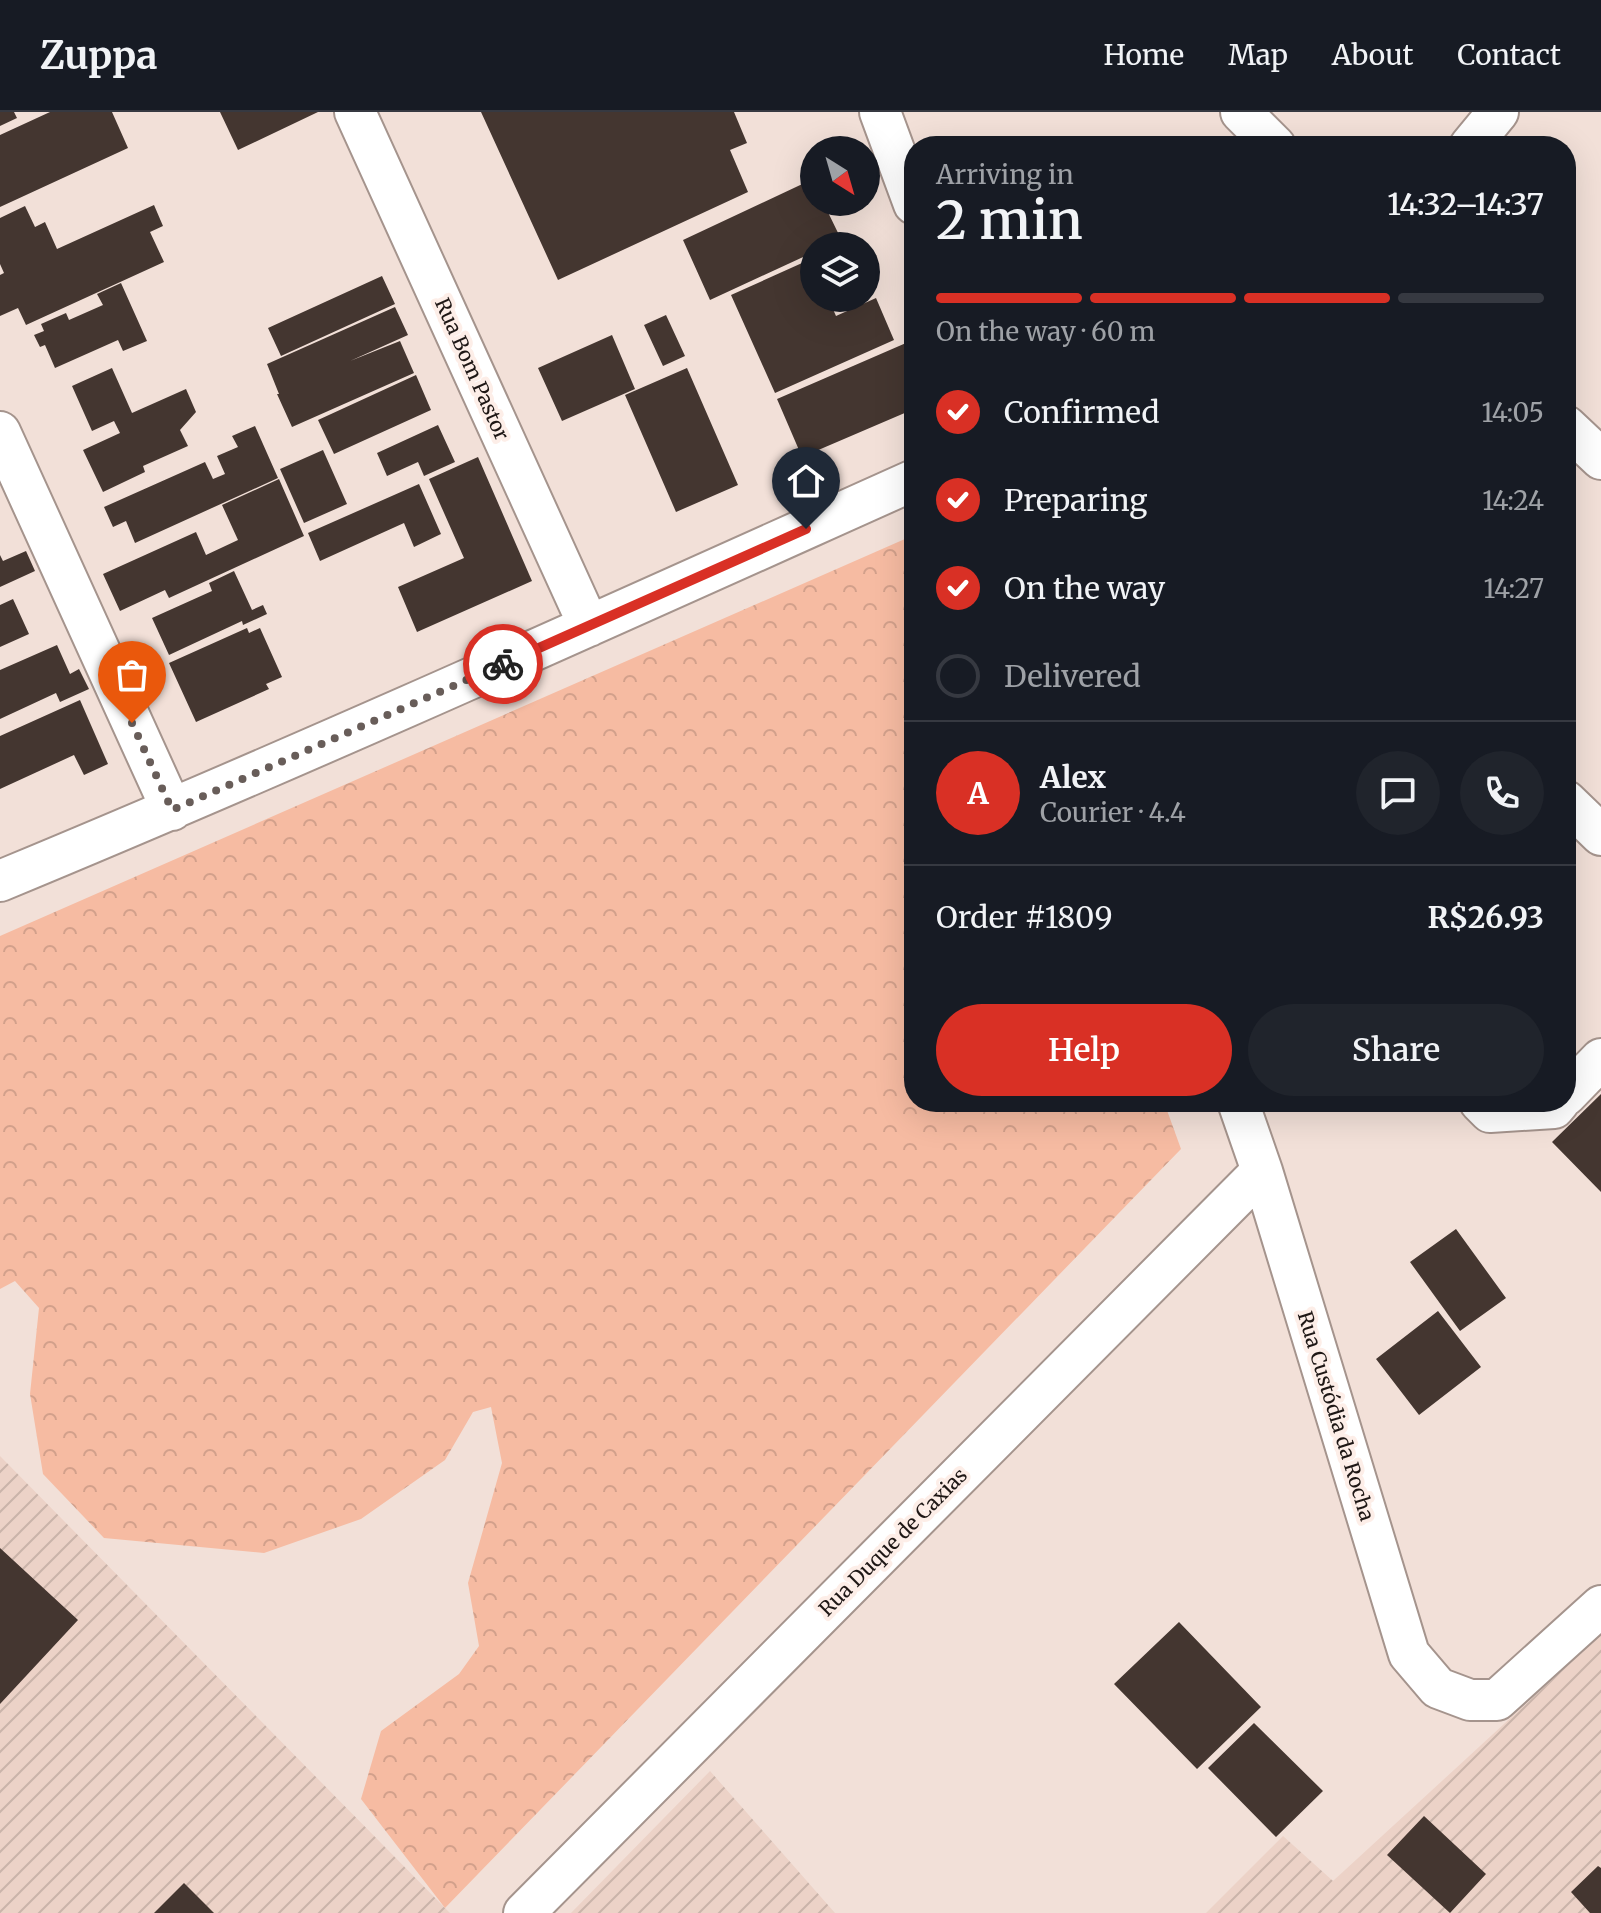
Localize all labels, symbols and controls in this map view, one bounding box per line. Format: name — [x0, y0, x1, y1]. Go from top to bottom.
text: Zuppa — [40, 32, 158, 79]
text: Home — [1103, 37, 1184, 73]
text: Map — [1228, 37, 1288, 73]
text: About — [1332, 37, 1413, 73]
text: Contact — [1457, 37, 1561, 73]
north arrow — [800, 136, 880, 216]
map controls — [800, 136, 880, 312]
text: Arriving in — [936, 158, 1074, 191]
text: 14:32–14:37 — [1387, 185, 1544, 223]
text: 2 min — [936, 188, 1083, 253]
button: layers — [800, 232, 880, 312]
street label: Rua Bom Pastor — [430, 294, 515, 444]
text: On the way · 60 m — [936, 315, 1155, 348]
icon: check — [936, 390, 980, 434]
text: Confirmed — [1004, 393, 1159, 431]
text: 14:05 — [1482, 396, 1544, 429]
pin — [772, 447, 840, 529]
icon: home — [784, 459, 828, 503]
icon: check — [936, 478, 980, 522]
text: Preparing — [1004, 481, 1147, 519]
text: 14:24 — [1482, 484, 1544, 517]
icon: check — [936, 566, 980, 610]
text: On the way — [1004, 569, 1165, 607]
text: 14:27 — [1484, 572, 1544, 605]
courier — [463, 624, 543, 704]
pin — [98, 641, 166, 723]
icon: bike — [481, 642, 525, 686]
icon: bag — [110, 653, 154, 697]
text: Delivered — [1004, 657, 1141, 695]
button: chat — [1356, 751, 1440, 835]
button: phone — [1460, 751, 1544, 835]
text: Alex — [1040, 758, 1106, 796]
text: A — [967, 774, 989, 812]
text: Courier · 4.4 — [1040, 796, 1186, 829]
text: Order #1809 — [936, 898, 1113, 936]
text: R$26.93 — [1428, 898, 1544, 936]
button: Help — [936, 1004, 1232, 1096]
button: Share — [1248, 1004, 1544, 1096]
street label: Rua Custódia da Rocha — [1293, 1308, 1380, 1524]
street label: Rua Duque de Caxias — [813, 1462, 972, 1621]

